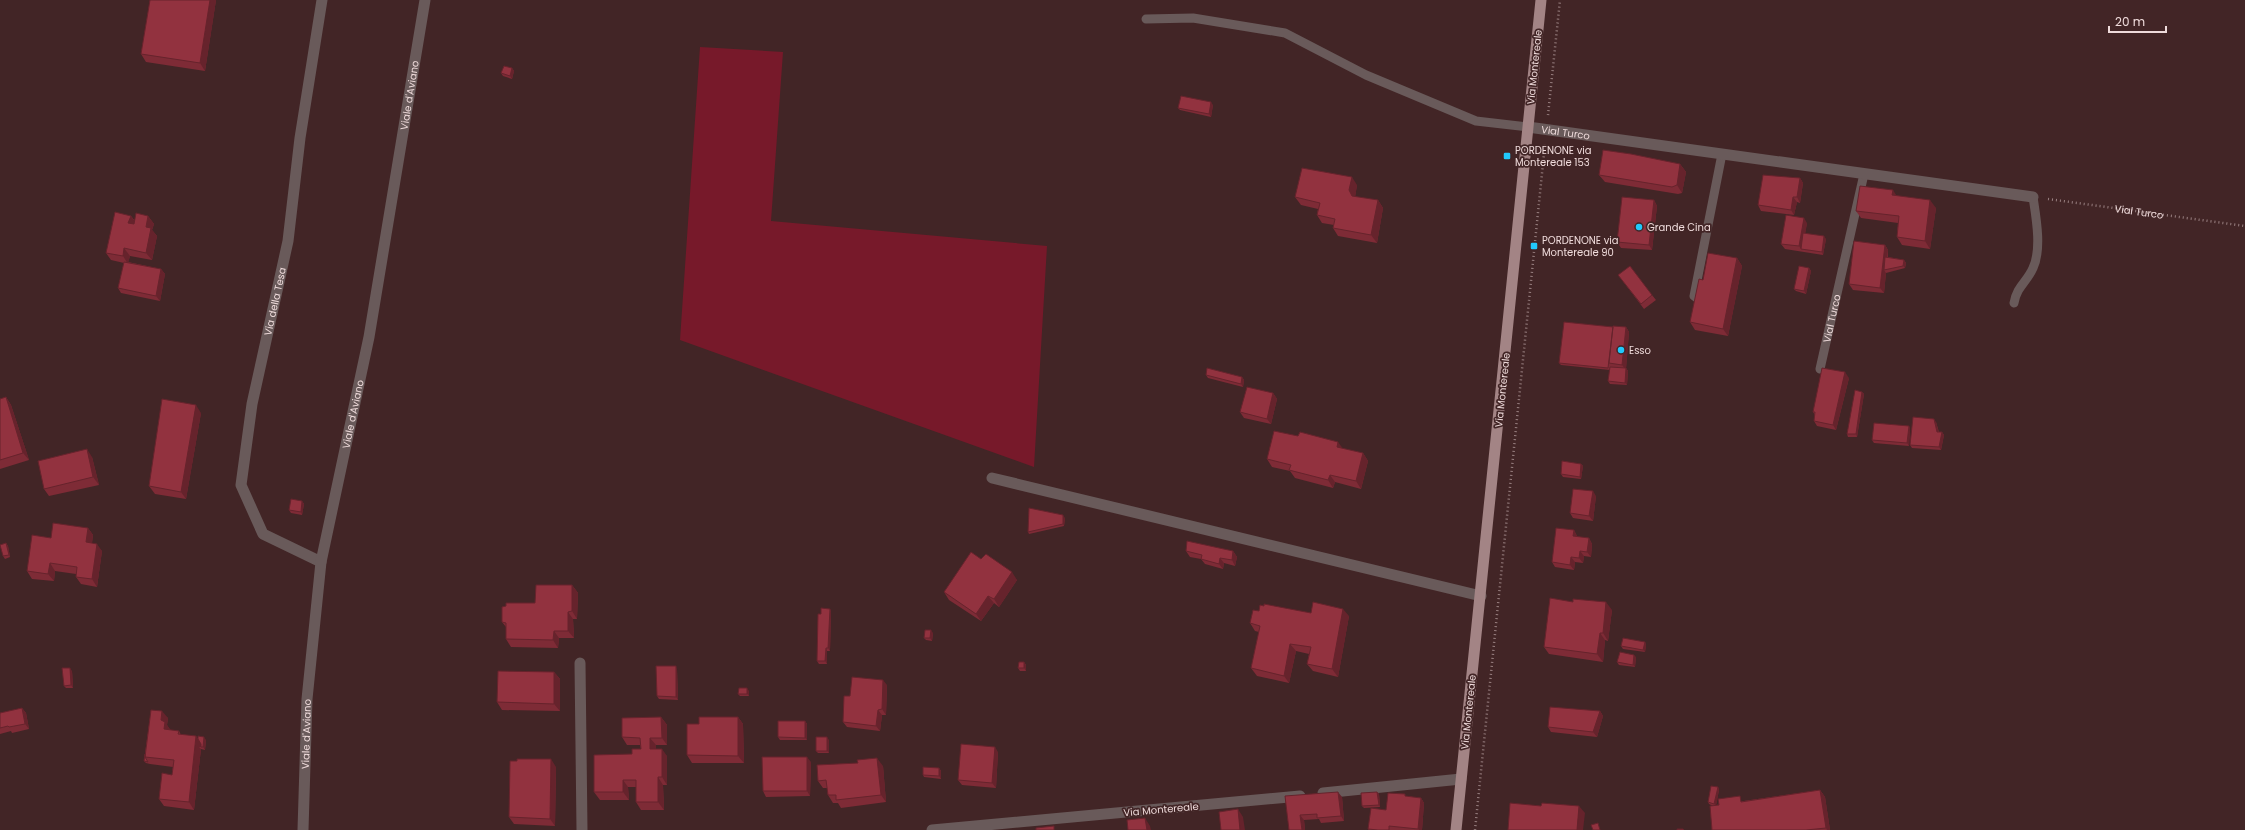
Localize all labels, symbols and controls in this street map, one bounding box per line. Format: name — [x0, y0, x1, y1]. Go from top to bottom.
scale bar — [2109, 8, 2166, 34]
text: 20 m — [2115, 13, 2145, 30]
street label: Via Montereale — [1523, 29, 1546, 105]
street label: Viale d'Aviano — [397, 59, 423, 131]
street label: Vial Turco — [1540, 122, 1591, 144]
place label: PORDENONE via Montereale 153 — [1515, 143, 1591, 170]
marker: PORDENONE via Montereale 153 — [1502, 151, 1512, 161]
street label: Vial Turco — [2114, 201, 2164, 223]
place label: Grande Cina — [1647, 220, 1711, 235]
marker: Grande Cina — [1634, 222, 1644, 232]
place label: PORDENONE via Montereale 90 — [1542, 233, 1618, 260]
marker: PORDENONE via Montereale 90 — [1529, 241, 1539, 251]
street label: Via della Tesa — [260, 266, 290, 337]
street label: Vial Turco — [1819, 293, 1845, 344]
place label: Esso — [1629, 343, 1651, 358]
marker: Esso — [1616, 345, 1626, 355]
street label: Via Montereale — [1491, 352, 1514, 428]
street label: Viale d'Aviano — [338, 378, 368, 450]
street label: Via Montereale — [1457, 674, 1480, 750]
street label: Viale d'Aviano — [298, 699, 315, 769]
street label: Via Montereale — [1123, 799, 1199, 820]

